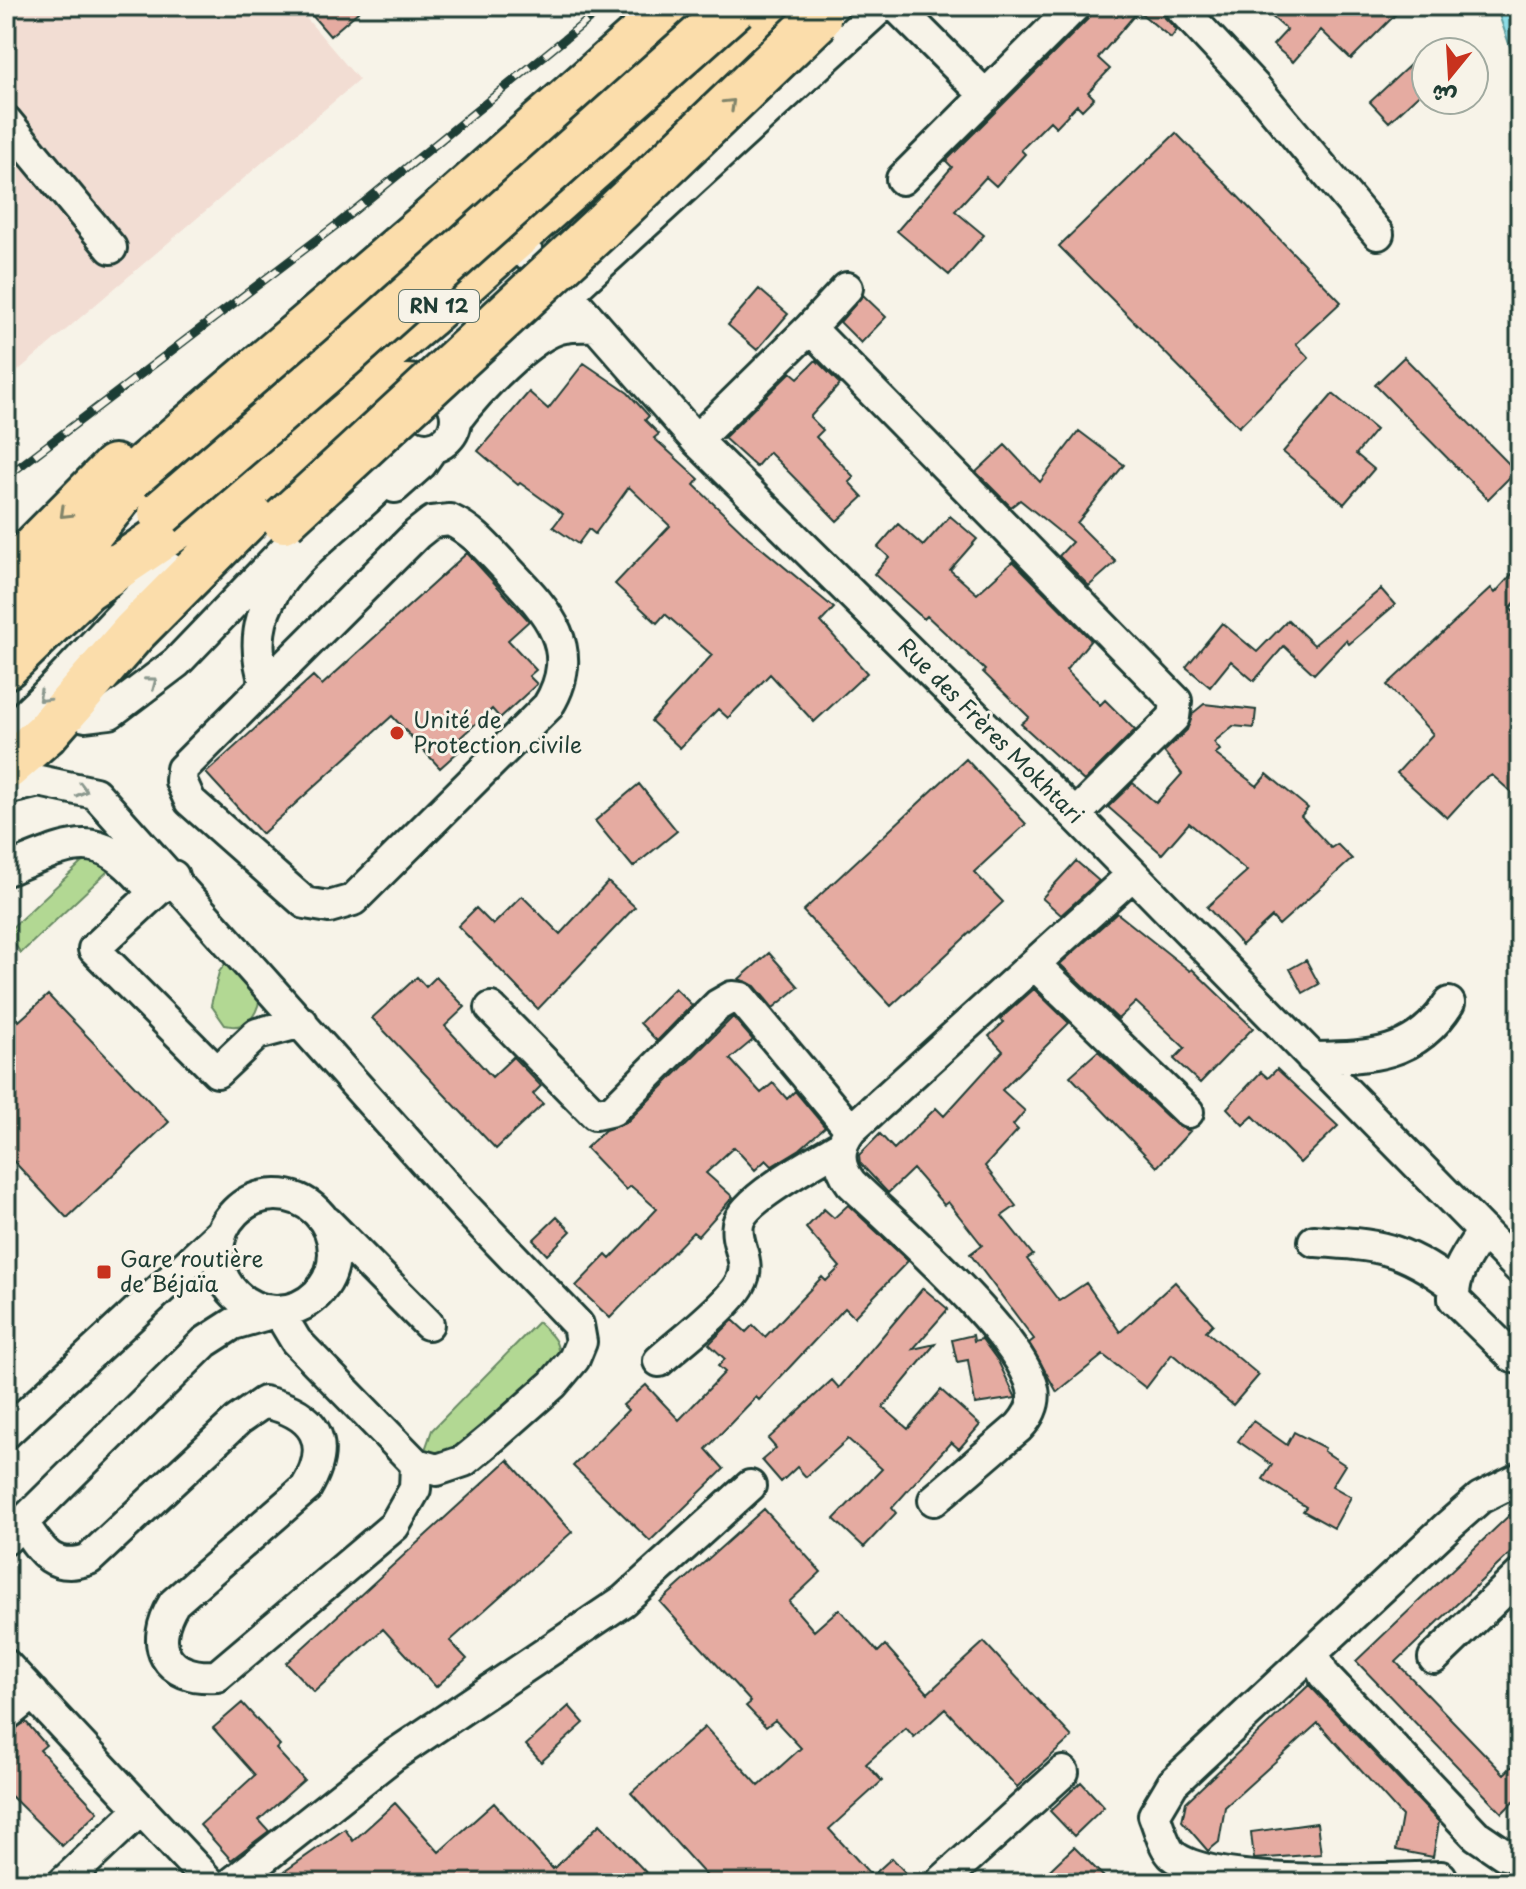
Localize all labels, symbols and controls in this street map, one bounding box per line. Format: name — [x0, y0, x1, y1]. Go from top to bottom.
north arrow — [1410, 36, 1490, 116]
text: ش — [1427, 77, 1460, 116]
one-way arrow — [721, 99, 735, 113]
road number: RN 12 — [399, 290, 479, 322]
one-way arrow — [60, 504, 74, 519]
street label: Rue des Frères Mokhtari — [892, 630, 1092, 830]
one-way arrow — [143, 677, 158, 691]
one-way arrow — [38, 687, 52, 702]
place label: Unité de Protection civile — [413, 702, 582, 760]
marker: Unité de Protection civile — [388, 724, 406, 742]
one-way arrow — [75, 780, 89, 797]
place label: Gare routière de Béjaïa — [120, 1241, 263, 1299]
marker: Gare routière de Béjaïa — [95, 1263, 113, 1281]

